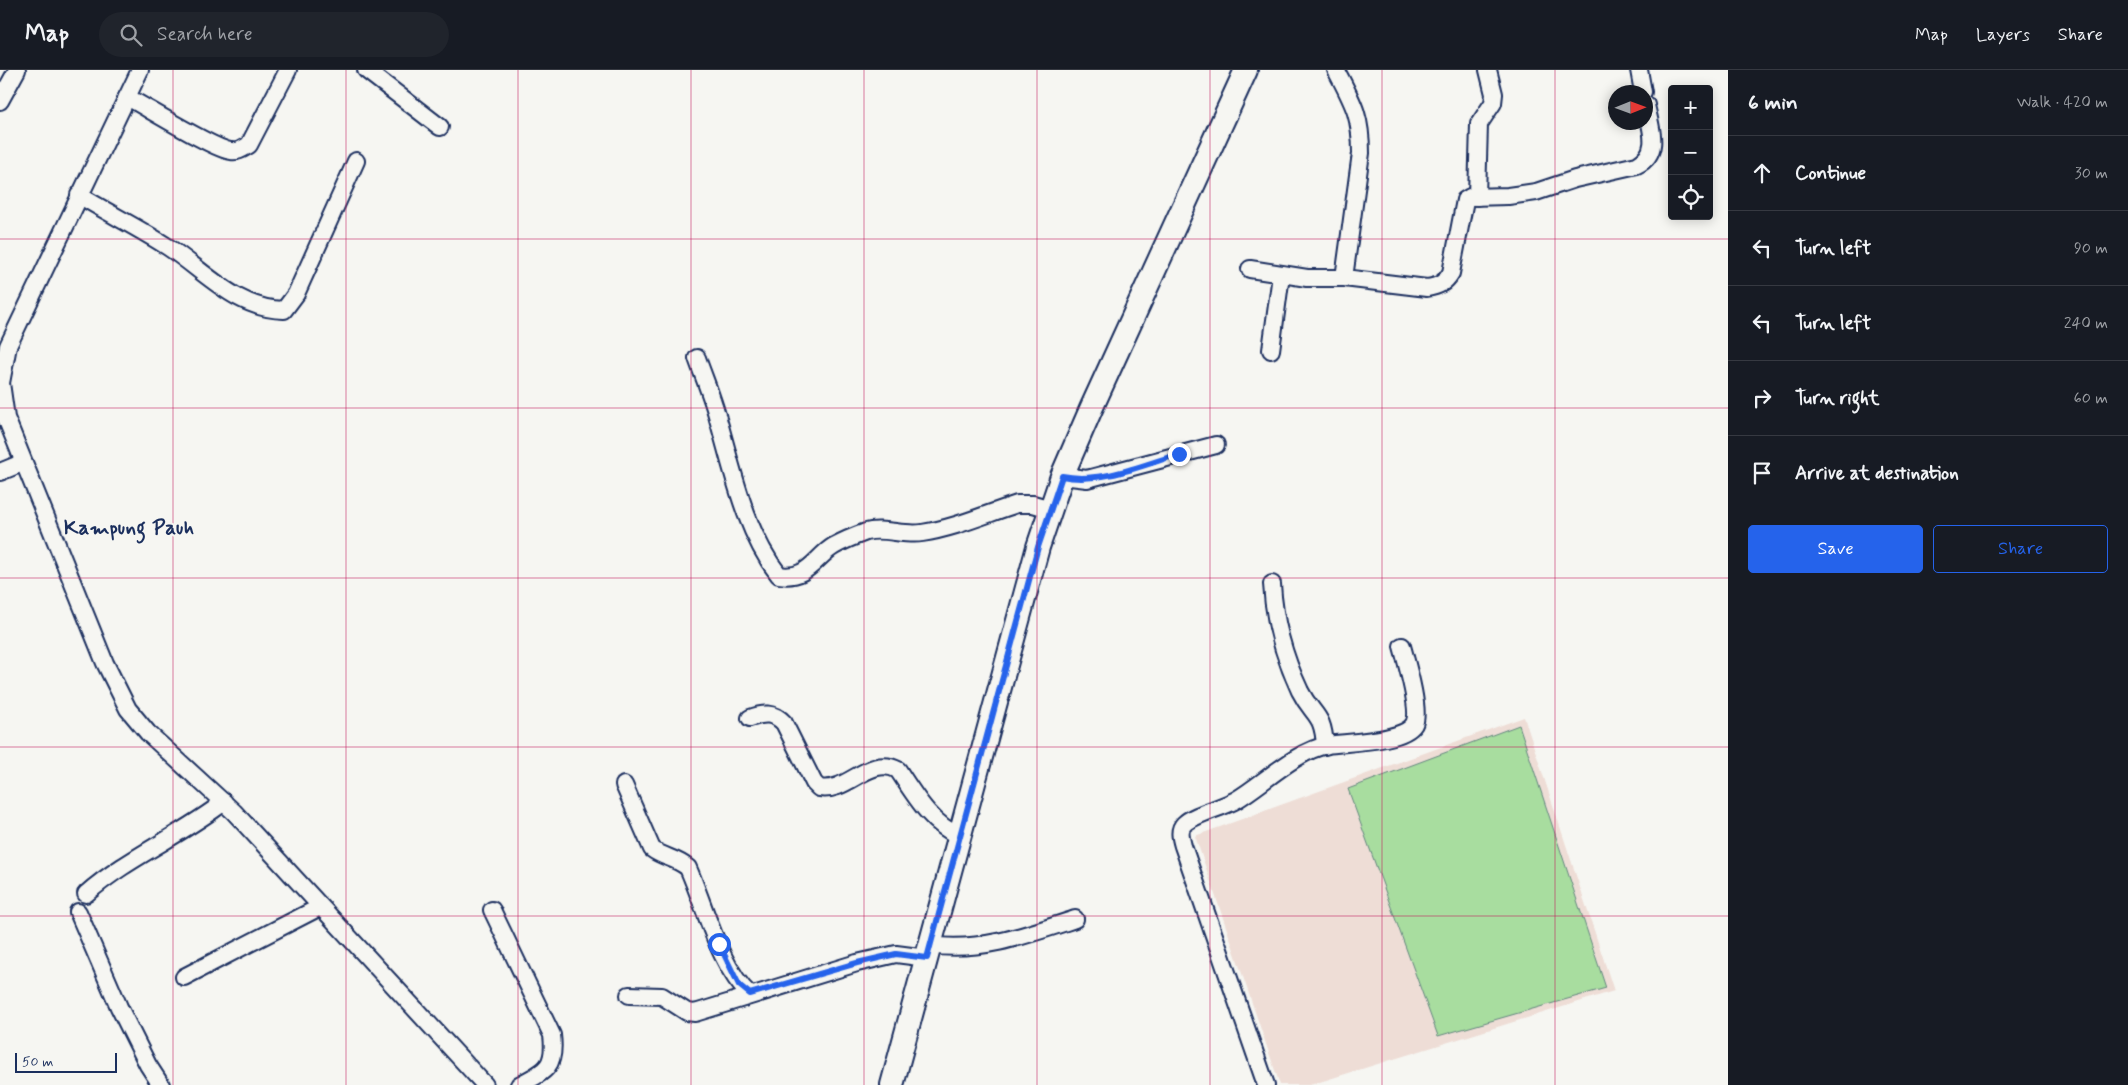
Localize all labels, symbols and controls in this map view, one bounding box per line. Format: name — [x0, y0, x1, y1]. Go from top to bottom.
search box — [99, 12, 449, 57]
text: Map — [25, 19, 69, 50]
icon: search — [117, 21, 145, 49]
text: Search here — [157, 22, 253, 47]
text: Map — [1915, 23, 1948, 47]
text: Layers — [1976, 23, 2030, 47]
text: Share — [2058, 23, 2103, 47]
north arrow — [1608, 85, 1653, 130]
map controls — [1668, 85, 1713, 220]
button: + — [1668, 85, 1713, 130]
text: 6 min — [1748, 89, 1798, 117]
text: Walk · 420 m — [2017, 92, 2108, 113]
button: − — [1668, 130, 1713, 175]
icon: ahead — [1748, 159, 1776, 187]
text: Continue — [1795, 161, 1866, 186]
text: 30 m — [2075, 163, 2108, 184]
button: locate — [1668, 175, 1713, 220]
icon: left — [1748, 234, 1776, 262]
text: Turn left — [1795, 236, 1871, 261]
text: 90 m — [2074, 238, 2108, 259]
icon: left — [1748, 309, 1776, 337]
text: Turn left — [1795, 311, 1871, 336]
text: 240 m — [2064, 313, 2108, 334]
icon: right — [1748, 384, 1776, 412]
text: Turn right — [1795, 386, 1879, 411]
text: 60 m — [2074, 388, 2108, 409]
route end — [1168, 443, 1191, 466]
icon: arrive — [1748, 459, 1776, 487]
text: Arrive at destination — [1795, 461, 1959, 486]
district label: Kampung Pauh — [64, 514, 194, 544]
button: Save — [1748, 525, 1923, 573]
button: Share — [1933, 525, 2108, 573]
route start — [708, 933, 731, 956]
scale bar — [15, 1050, 118, 1073]
text: 50 m — [22, 1053, 53, 1071]

